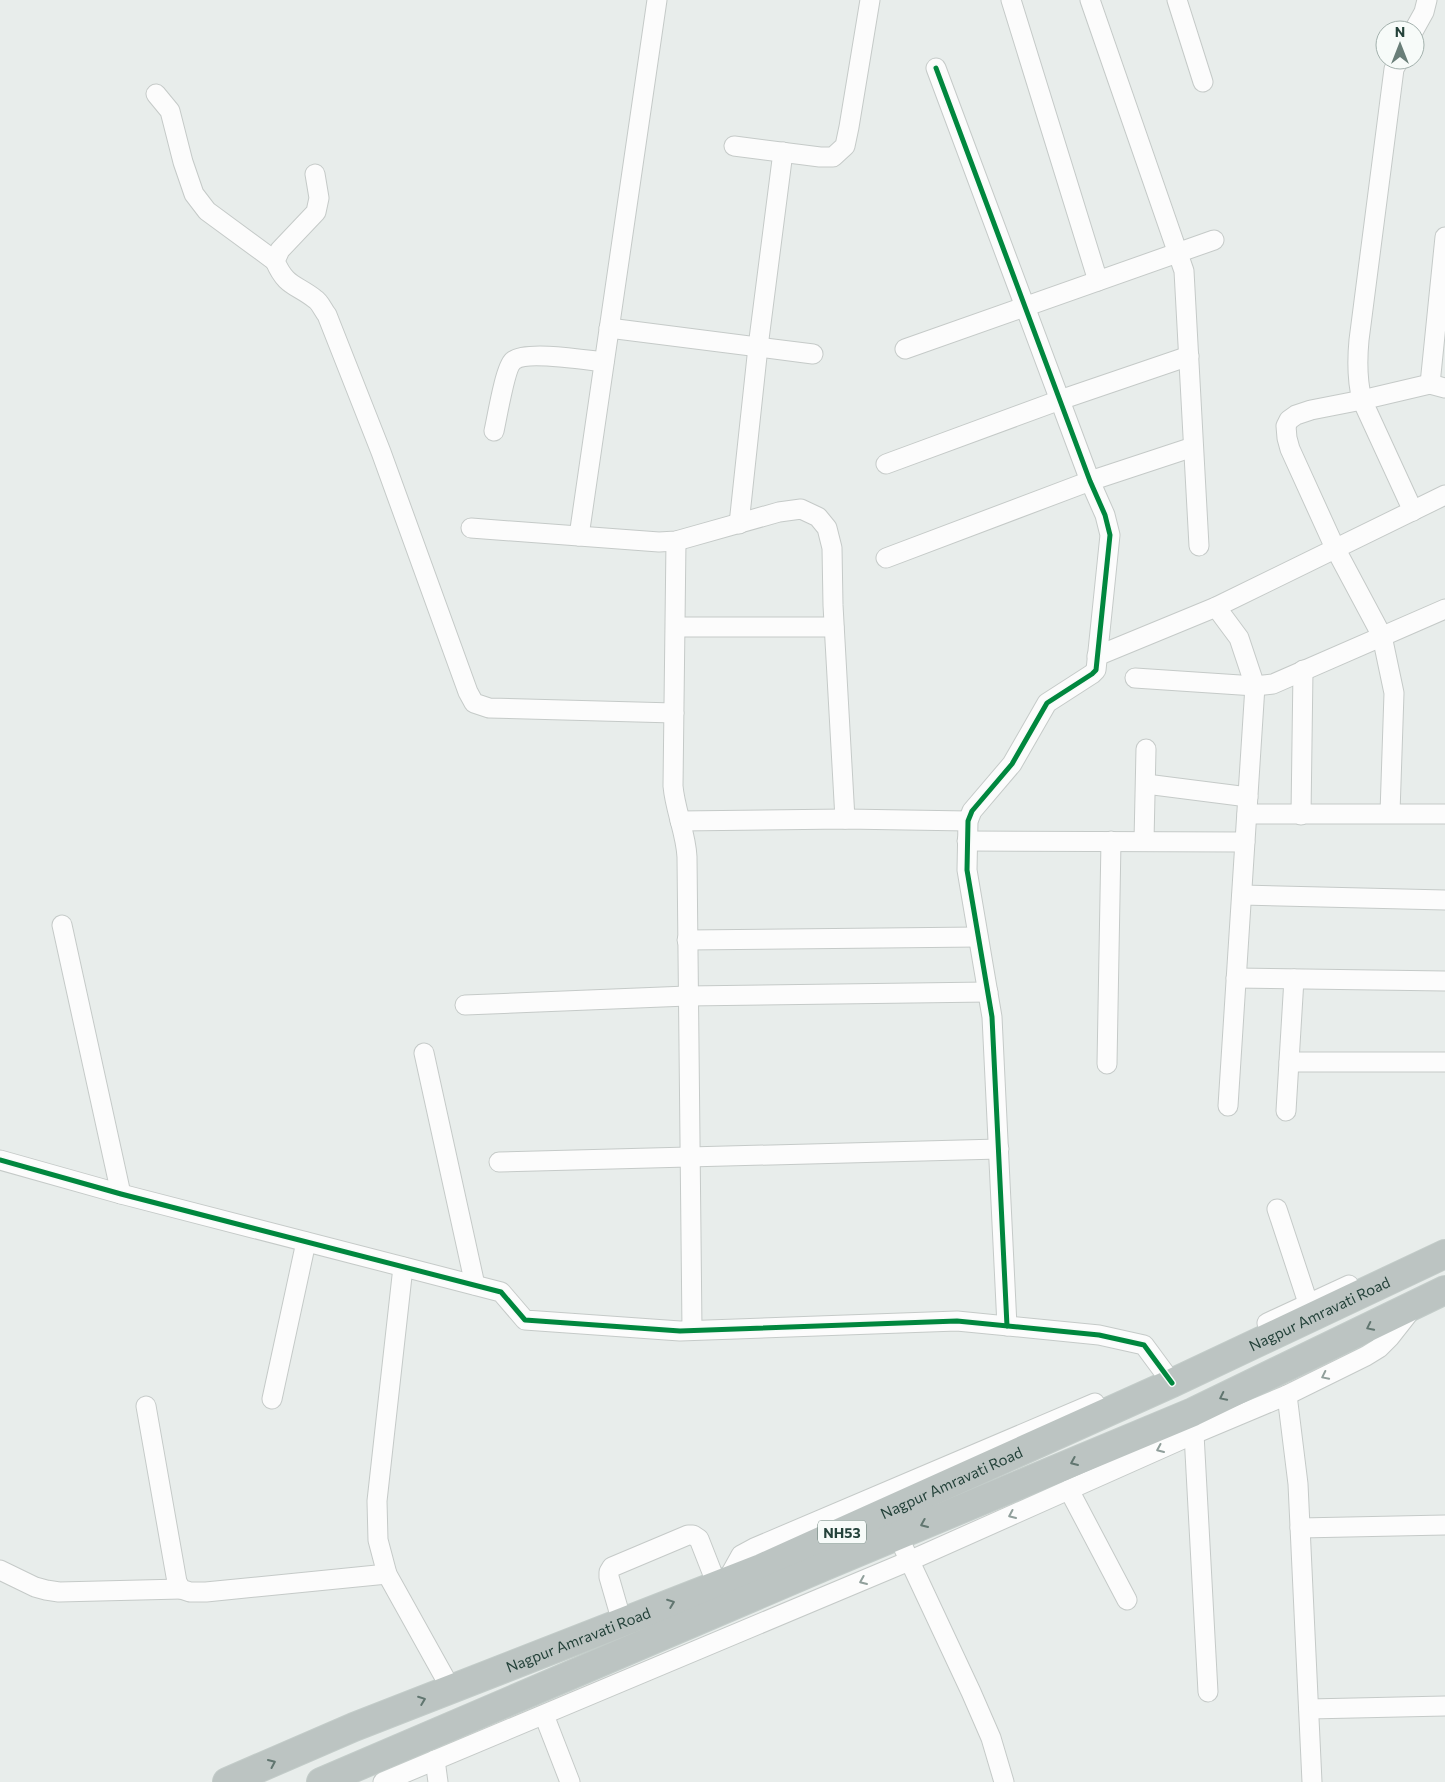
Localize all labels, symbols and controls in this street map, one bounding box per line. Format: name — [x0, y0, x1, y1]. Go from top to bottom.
north arrow — [1375, 20, 1425, 70]
text: N — [1395, 23, 1405, 40]
street label: Nagpur Amravati Road — [1246, 1272, 1393, 1354]
one-way arrow — [1366, 1320, 1375, 1330]
one-way arrow — [1321, 1370, 1330, 1381]
one-way arrow — [1219, 1391, 1228, 1402]
street label: Nagpur Amravati Road — [877, 1443, 1025, 1522]
one-way arrow — [1156, 1443, 1165, 1454]
one-way arrow — [1070, 1455, 1079, 1466]
one-way arrow — [1008, 1509, 1017, 1520]
one-way arrow — [920, 1518, 929, 1529]
road number: NH53 — [818, 1520, 866, 1544]
one-way arrow — [859, 1574, 868, 1585]
one-way arrow — [666, 1599, 675, 1609]
street label: Nagpur Amravati Road — [503, 1603, 653, 1676]
one-way arrow — [417, 1696, 426, 1706]
one-way arrow — [267, 1758, 276, 1769]

